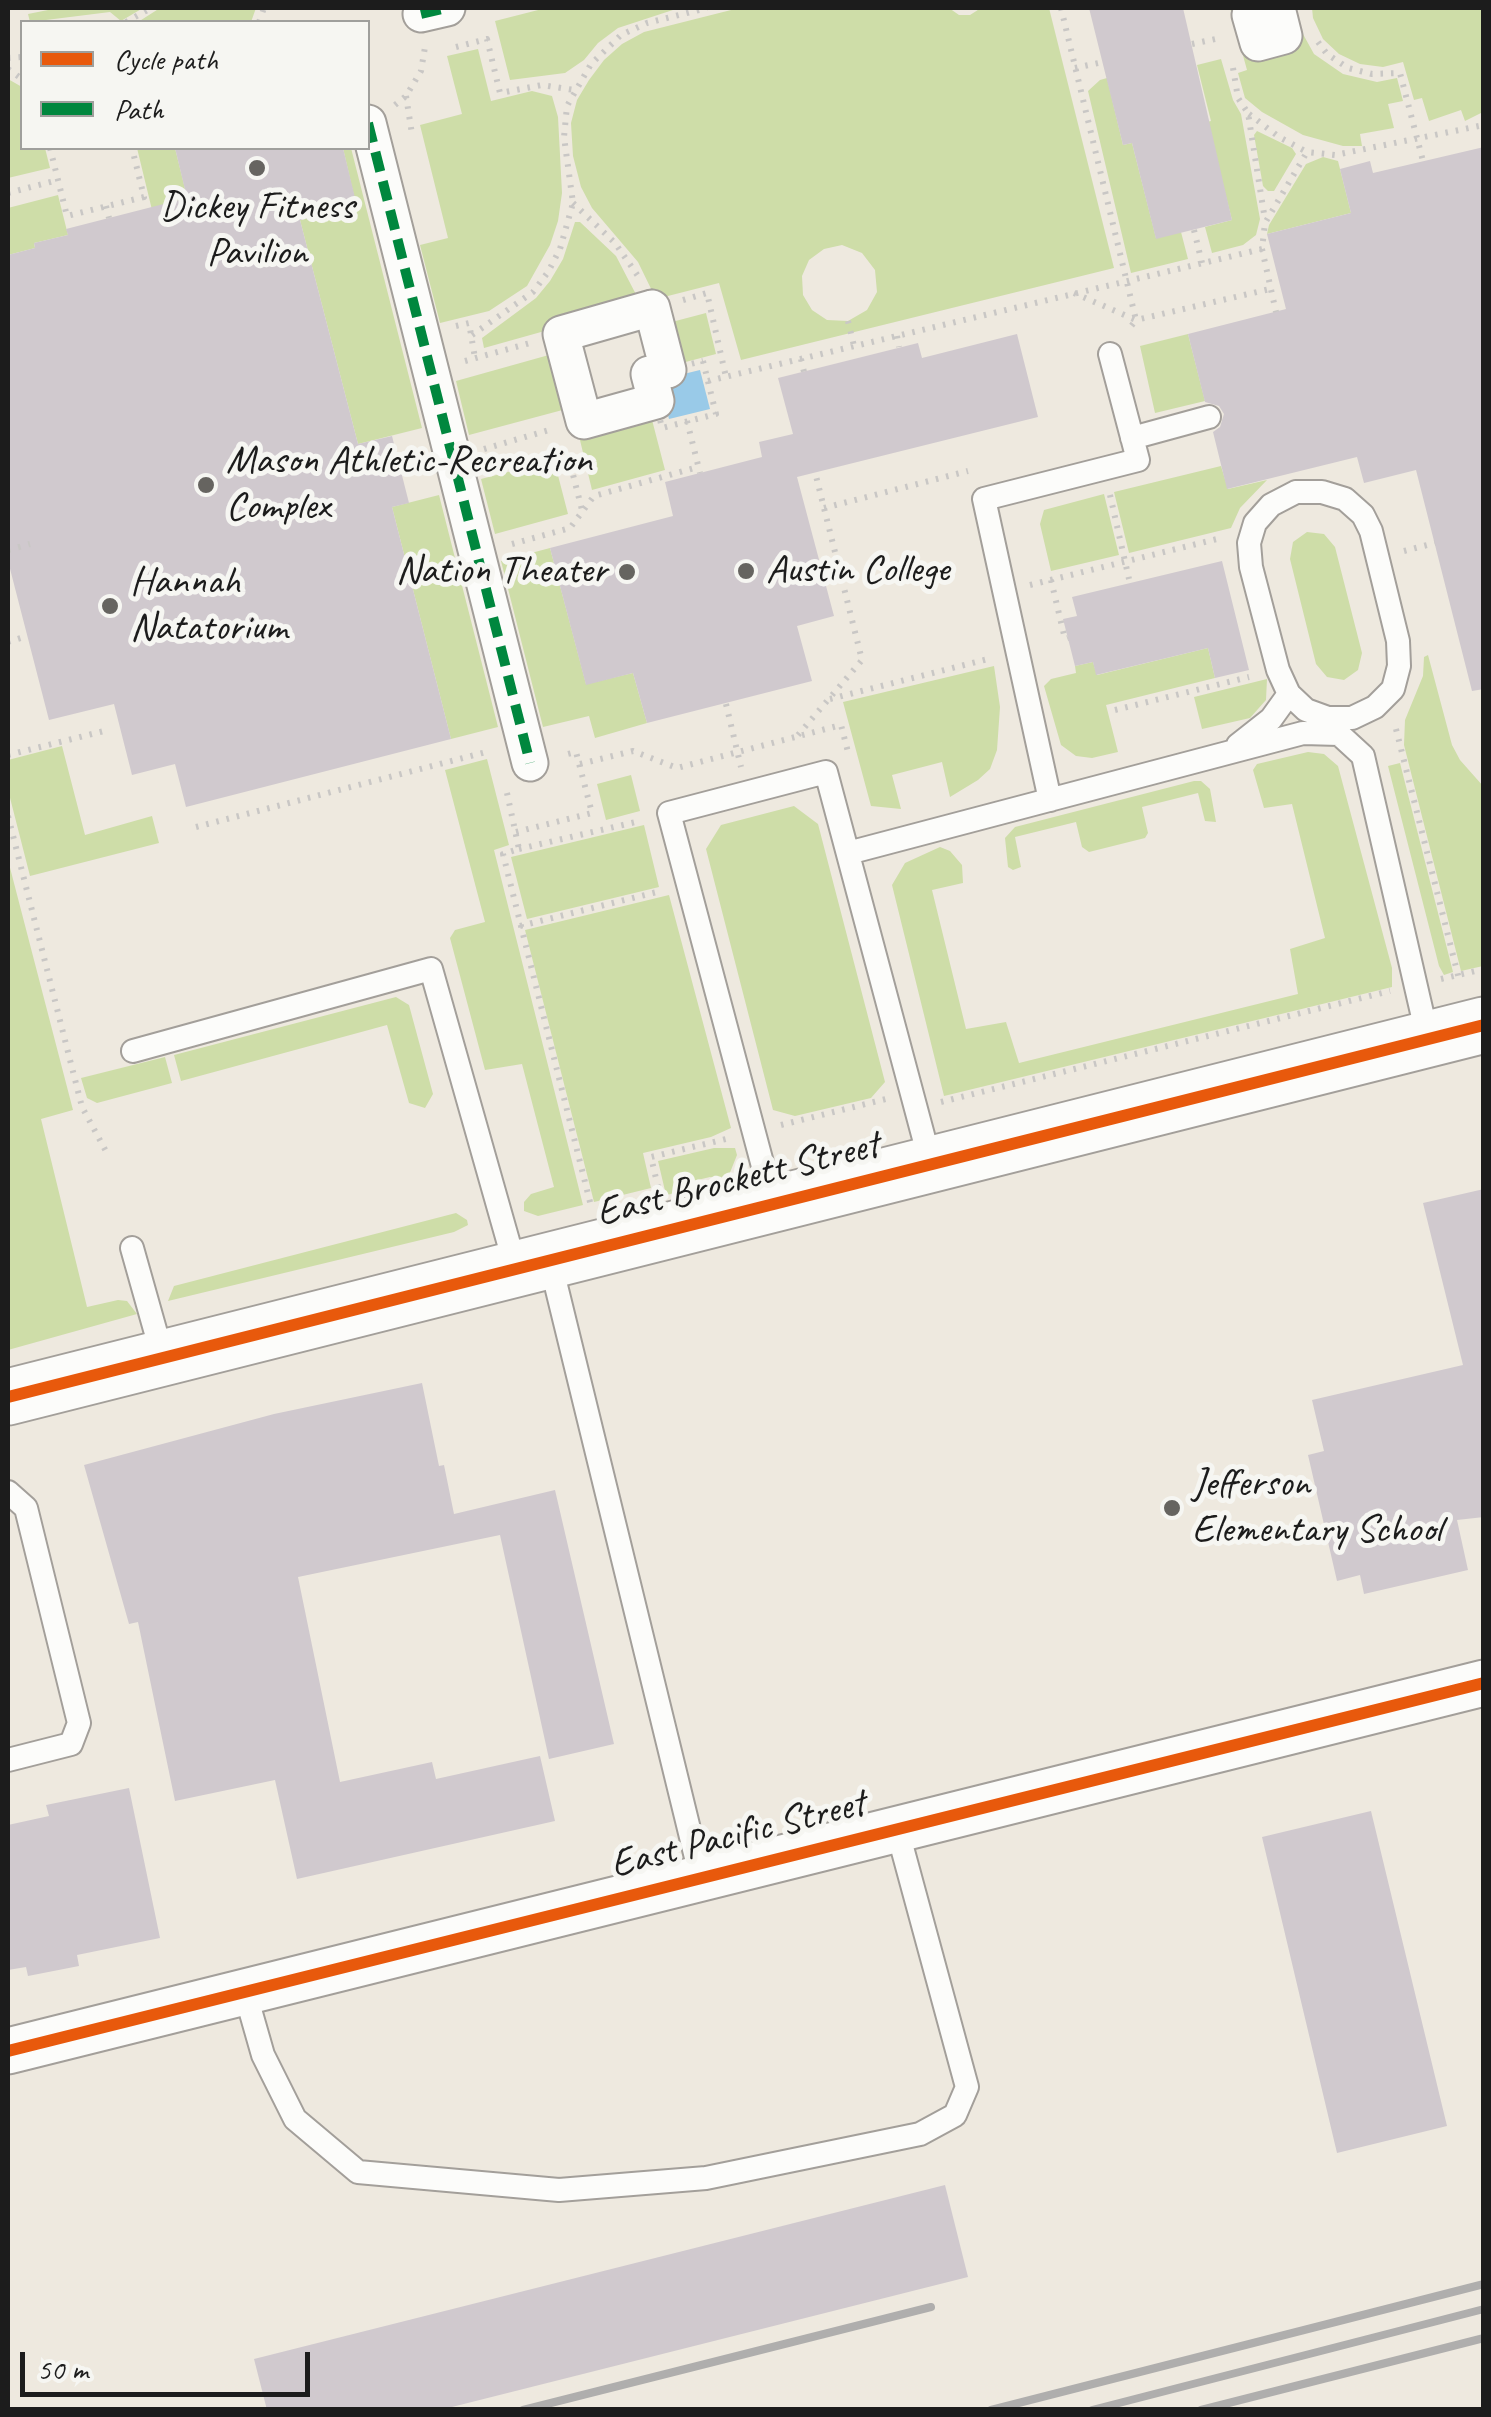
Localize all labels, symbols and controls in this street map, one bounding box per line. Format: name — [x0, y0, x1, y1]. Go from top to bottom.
legend — [20, 20, 370, 150]
text: Cycle path — [114, 40, 218, 78]
text: Path — [114, 90, 163, 128]
marker: Dickey Fitness Pavilion — [246, 157, 268, 179]
place label: Dickey Fitness Pavilion — [160, 184, 354, 278]
place label: Mason Athletic-Recreation Complex — [226, 438, 592, 532]
marker: Mason Athletic-Recreation Complex — [195, 474, 217, 496]
place label: Austin College — [766, 547, 949, 595]
place label: Nation Theater — [396, 548, 607, 596]
place label: Hannah Natatorium — [130, 559, 287, 653]
marker: Austin College — [735, 560, 757, 582]
marker: Nation Theater — [616, 561, 638, 583]
marker: Hannah Natatorium — [99, 595, 121, 617]
street label: East Brockett Street — [592, 1122, 884, 1238]
place label: Jefferson Elementary School — [1192, 1461, 1442, 1555]
marker: Jefferson Elementary School — [1161, 1497, 1183, 1519]
street label: East Pacific Street — [606, 1780, 870, 1890]
scale bar — [25, 2332, 315, 2394]
text: 50 m — [37, 2350, 88, 2388]

